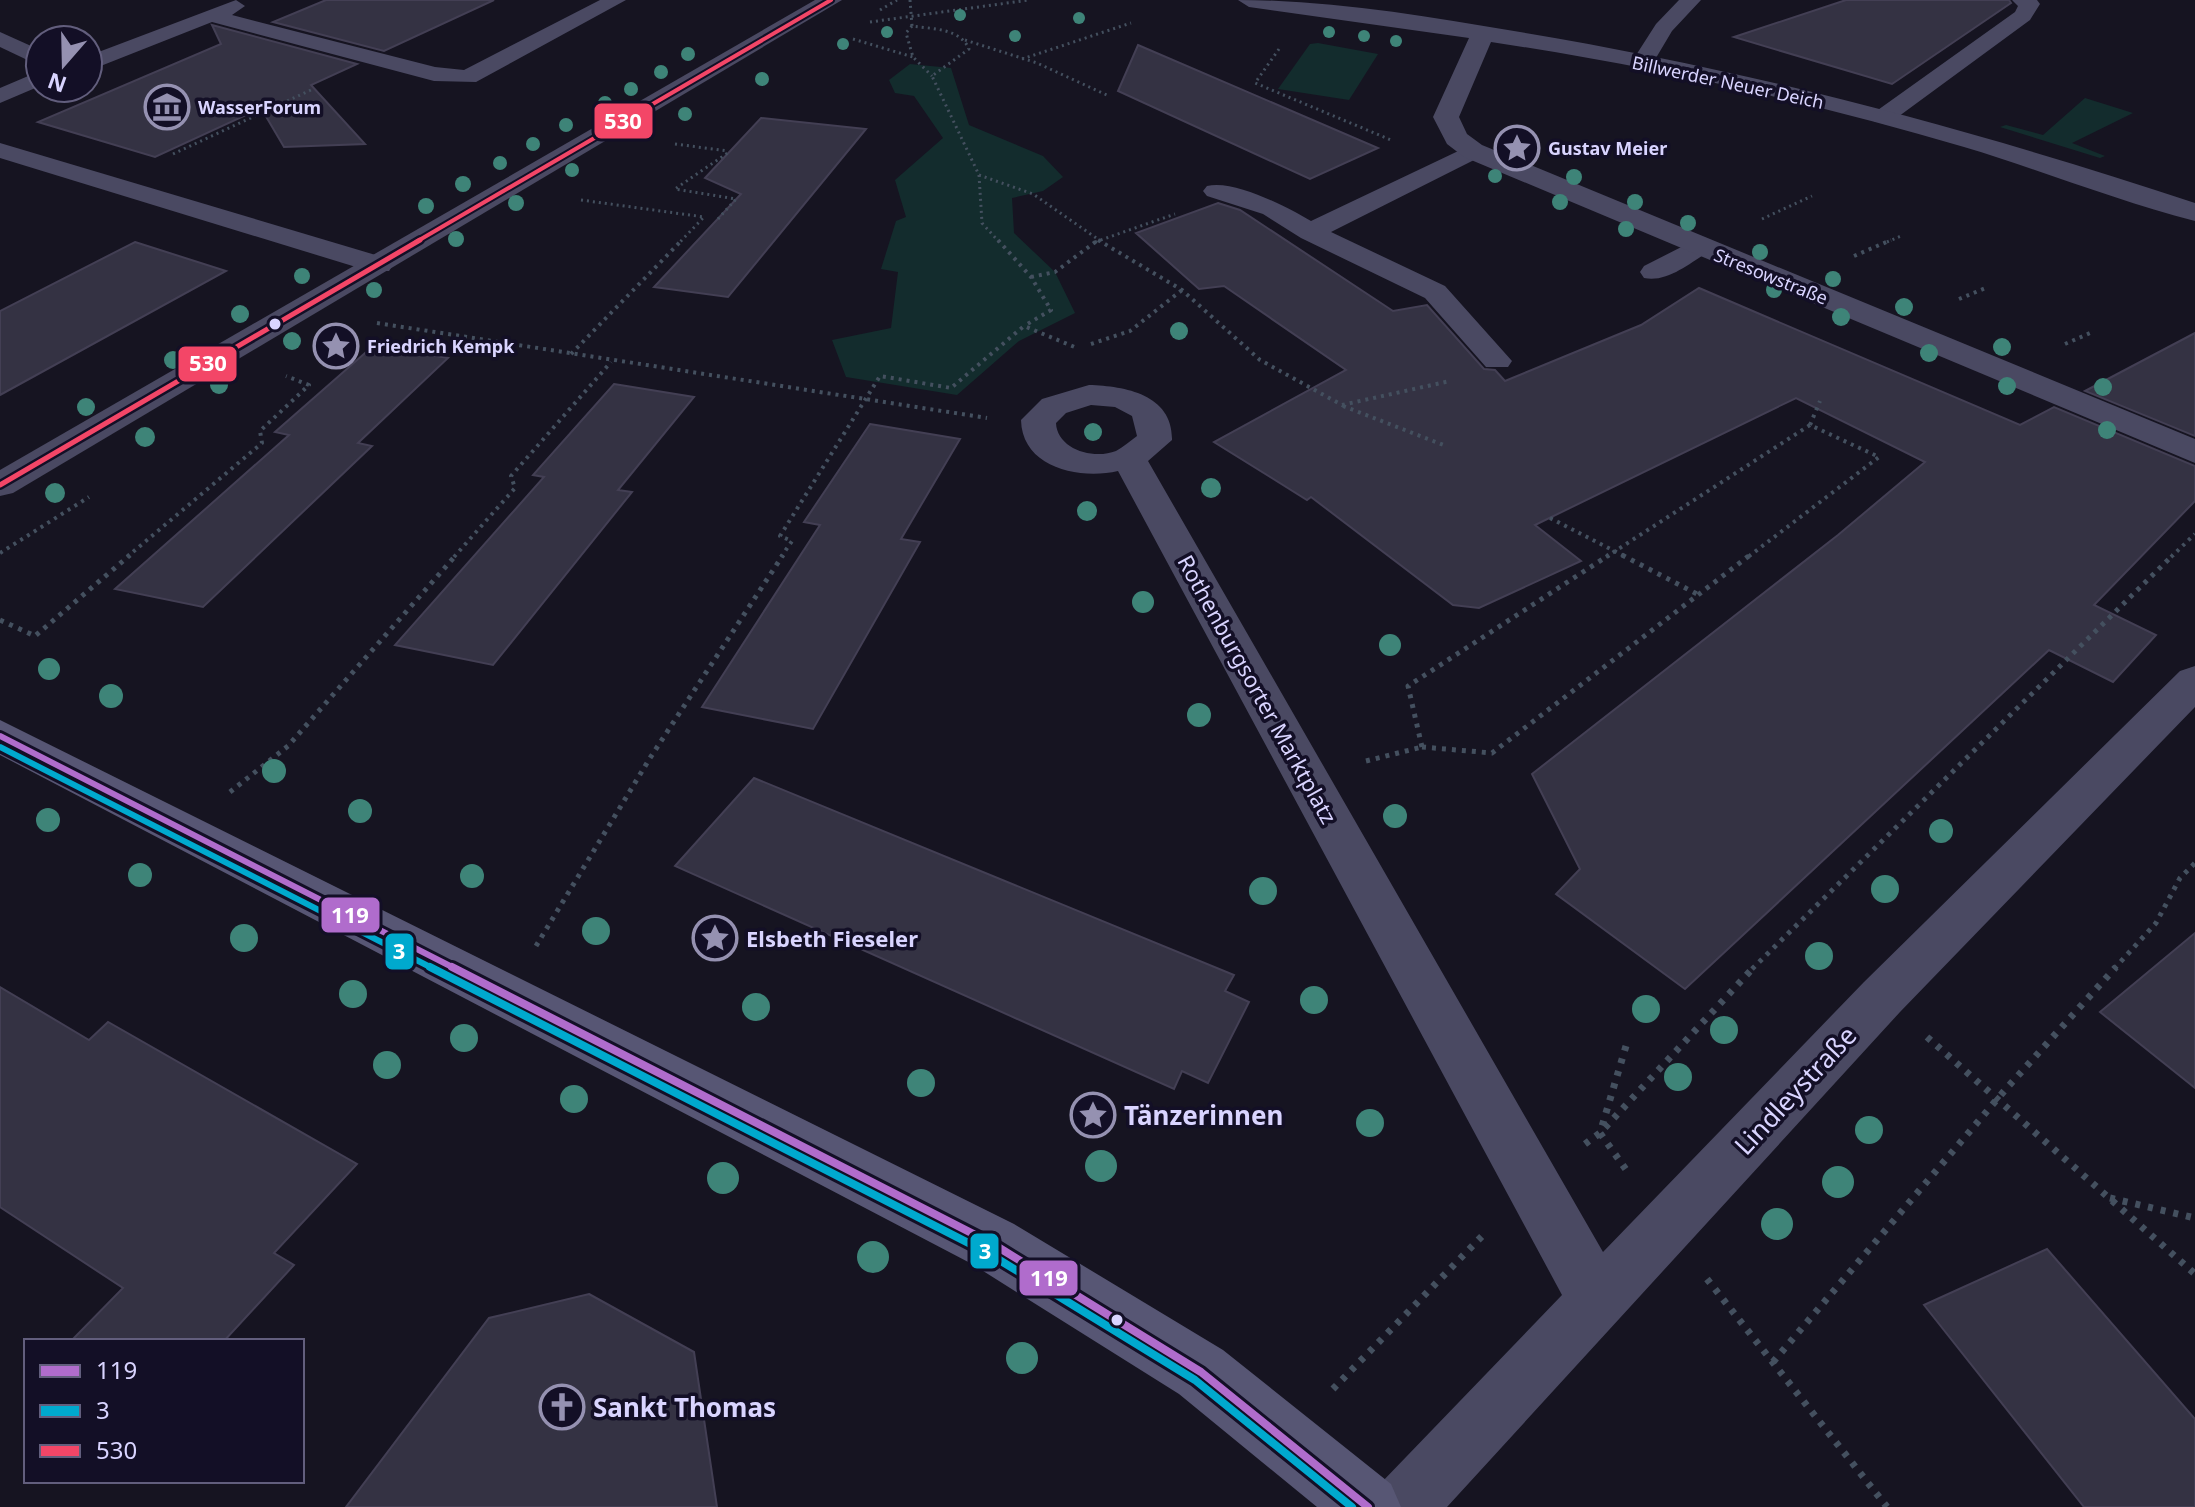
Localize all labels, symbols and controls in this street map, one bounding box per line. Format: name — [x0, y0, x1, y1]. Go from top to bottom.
north arrow — [24, 24, 104, 104]
street label: Billwerder Neuer Deich — [1630, 50, 1826, 114]
text: N — [43, 67, 70, 101]
museum icon: WasserForum — [143, 83, 191, 131]
place label: WasserForum — [198, 95, 321, 119]
line badge: 530 — [593, 102, 654, 140]
text: 530 — [604, 105, 642, 135]
place icon: Gustav Meier — [1493, 124, 1541, 172]
place label: Gustav Meier — [1548, 136, 1667, 160]
street label: Stresowstraße — [1711, 242, 1831, 310]
unlabelled marker — [267, 316, 283, 332]
place icon: Friedrich Kempk — [312, 322, 360, 370]
place label: Friedrich Kempk — [367, 334, 515, 358]
line badge: 530 — [177, 345, 238, 383]
text: 530 — [189, 347, 227, 377]
street label: Rothenburgsorter Marktplatz — [1171, 549, 1345, 829]
line badge: 119 — [320, 896, 381, 934]
text: 119 — [331, 899, 369, 929]
place icon: Elsbeth Fieseler — [691, 914, 739, 962]
place label: Elsbeth Fieseler — [746, 923, 918, 953]
line badge: 3 — [384, 932, 415, 971]
text: 3 — [393, 935, 405, 965]
street label: Lindleystraße — [1726, 1018, 1864, 1162]
place icon: Tänzerinnen — [1069, 1091, 1117, 1139]
place label: Tänzerinnen — [1124, 1097, 1283, 1133]
line badge: 3 — [969, 1232, 1000, 1270]
text: 3 — [979, 1235, 991, 1265]
line badge: 119 — [1018, 1259, 1079, 1297]
text: 119 — [1030, 1262, 1068, 1292]
unlabelled marker — [1109, 1312, 1125, 1328]
legend — [24, 1339, 304, 1483]
text: 119 — [96, 1353, 137, 1386]
church icon: Sankt Thomas — [538, 1383, 586, 1431]
place label: Sankt Thomas — [593, 1389, 776, 1425]
text: 3 — [96, 1393, 110, 1426]
text: 530 — [96, 1433, 137, 1466]

